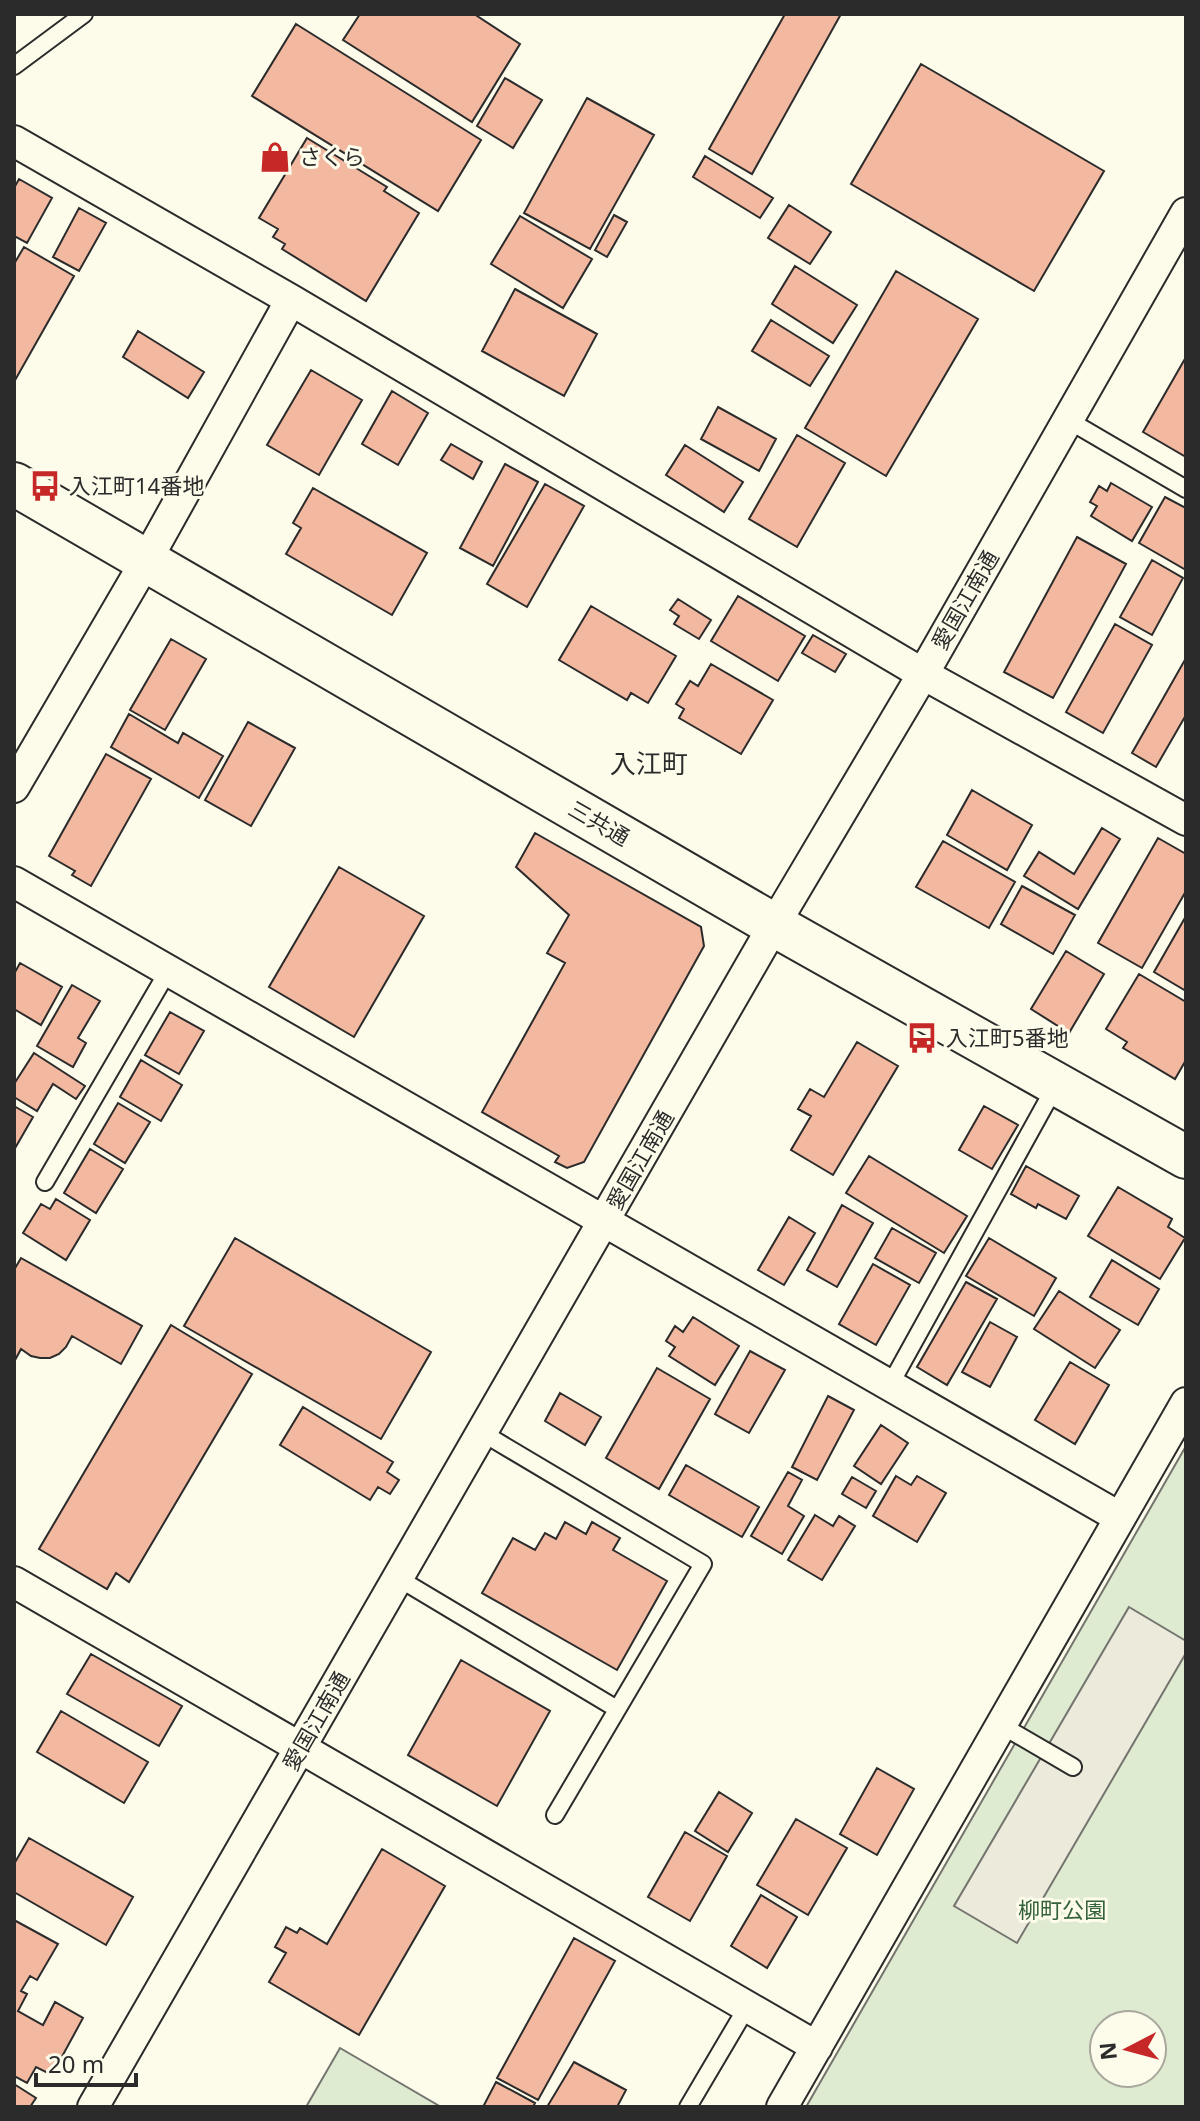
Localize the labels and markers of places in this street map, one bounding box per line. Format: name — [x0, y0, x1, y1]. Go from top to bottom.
shop icon: さくら — [258, 140, 292, 174]
place label: さくら — [299, 141, 365, 171]
bus stop icon: 入江町14番地 — [28, 469, 62, 503]
place label: 入江町14番地 — [69, 470, 204, 500]
bus stop icon: 入江町5番地 — [905, 1021, 939, 1055]
place label: 入江町5番地 — [946, 1022, 1069, 1052]

